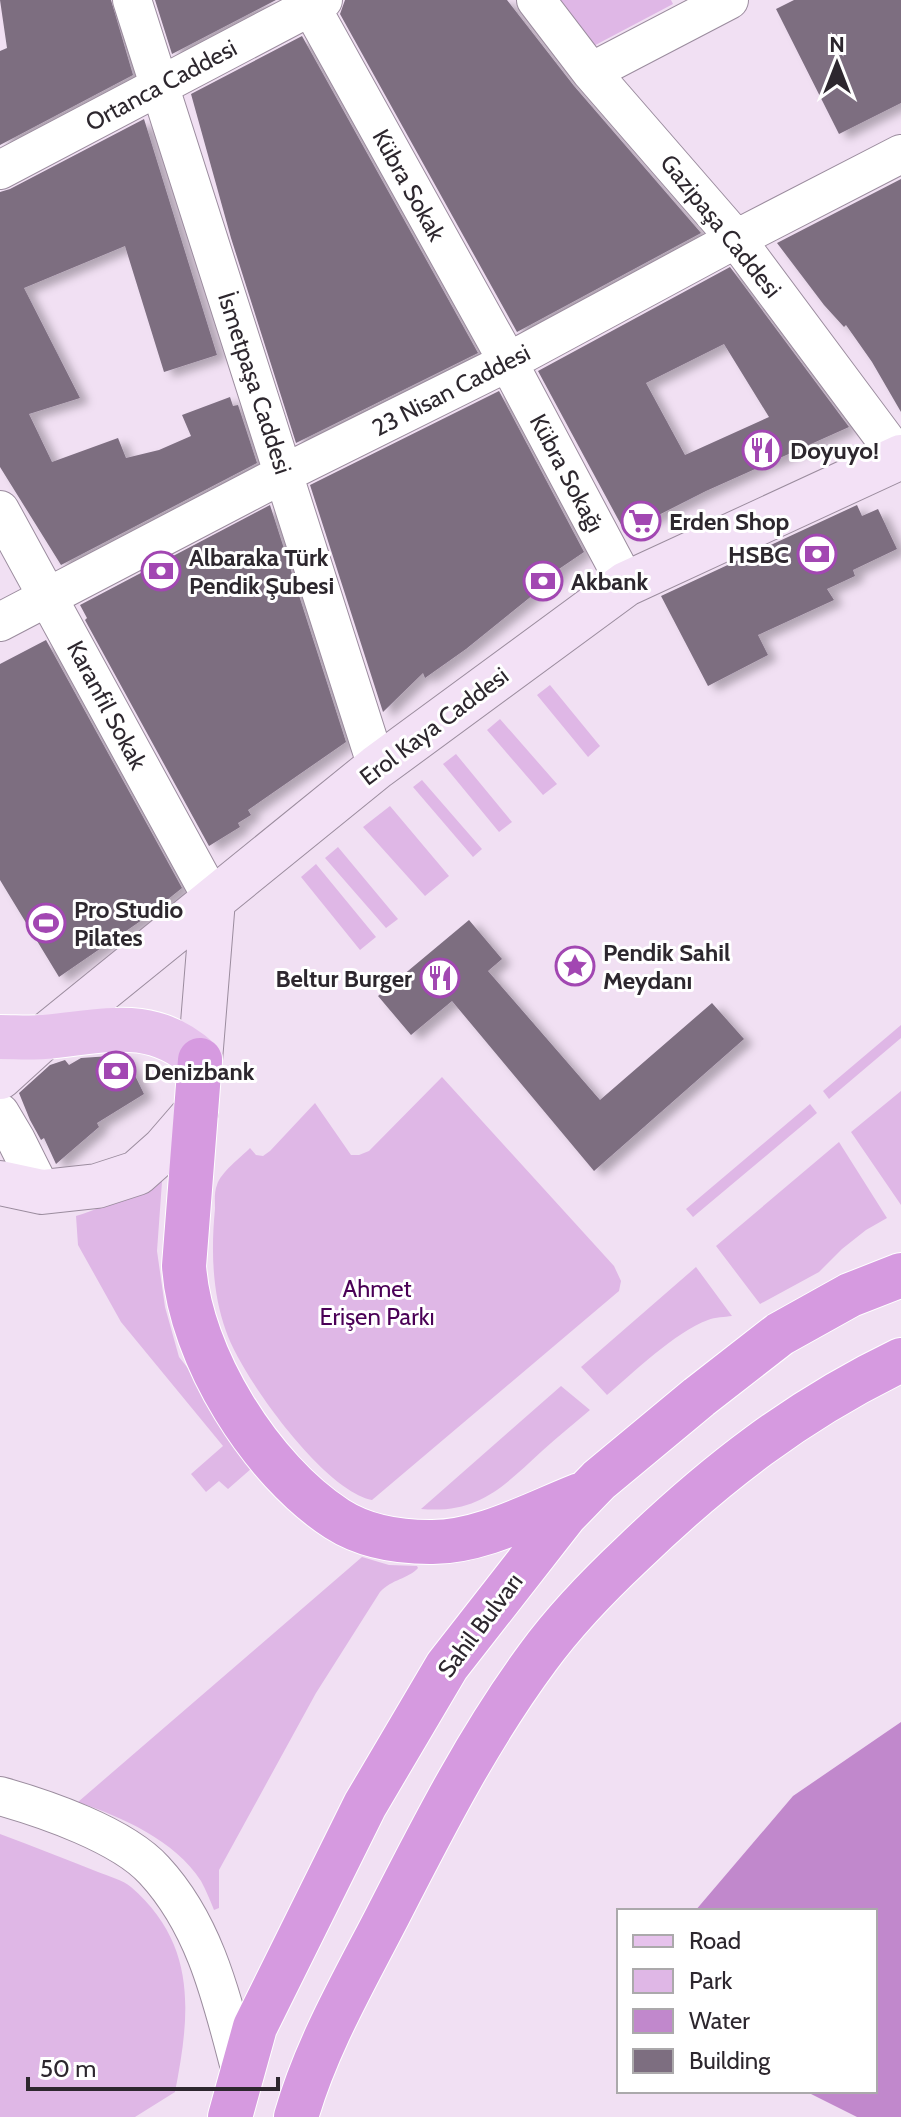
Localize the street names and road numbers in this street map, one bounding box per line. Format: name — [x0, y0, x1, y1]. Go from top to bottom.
street label: Ortanca Caddesi — [80, 33, 242, 137]
street label: Kübra Sokak — [366, 124, 452, 246]
street label: Gazipaşa Caddesi — [654, 148, 788, 304]
street label: İsmetpaşa Caddesi — [212, 288, 298, 478]
street label: 23 Nisan Caddesi — [367, 338, 535, 442]
street label: Kübra Sokağı — [524, 409, 610, 537]
street label: Karanfil Sokak — [61, 636, 153, 775]
street label: Erol Kaya Caddesi — [354, 661, 514, 791]
street label: Sahil Bulvarı — [431, 1567, 529, 1683]

